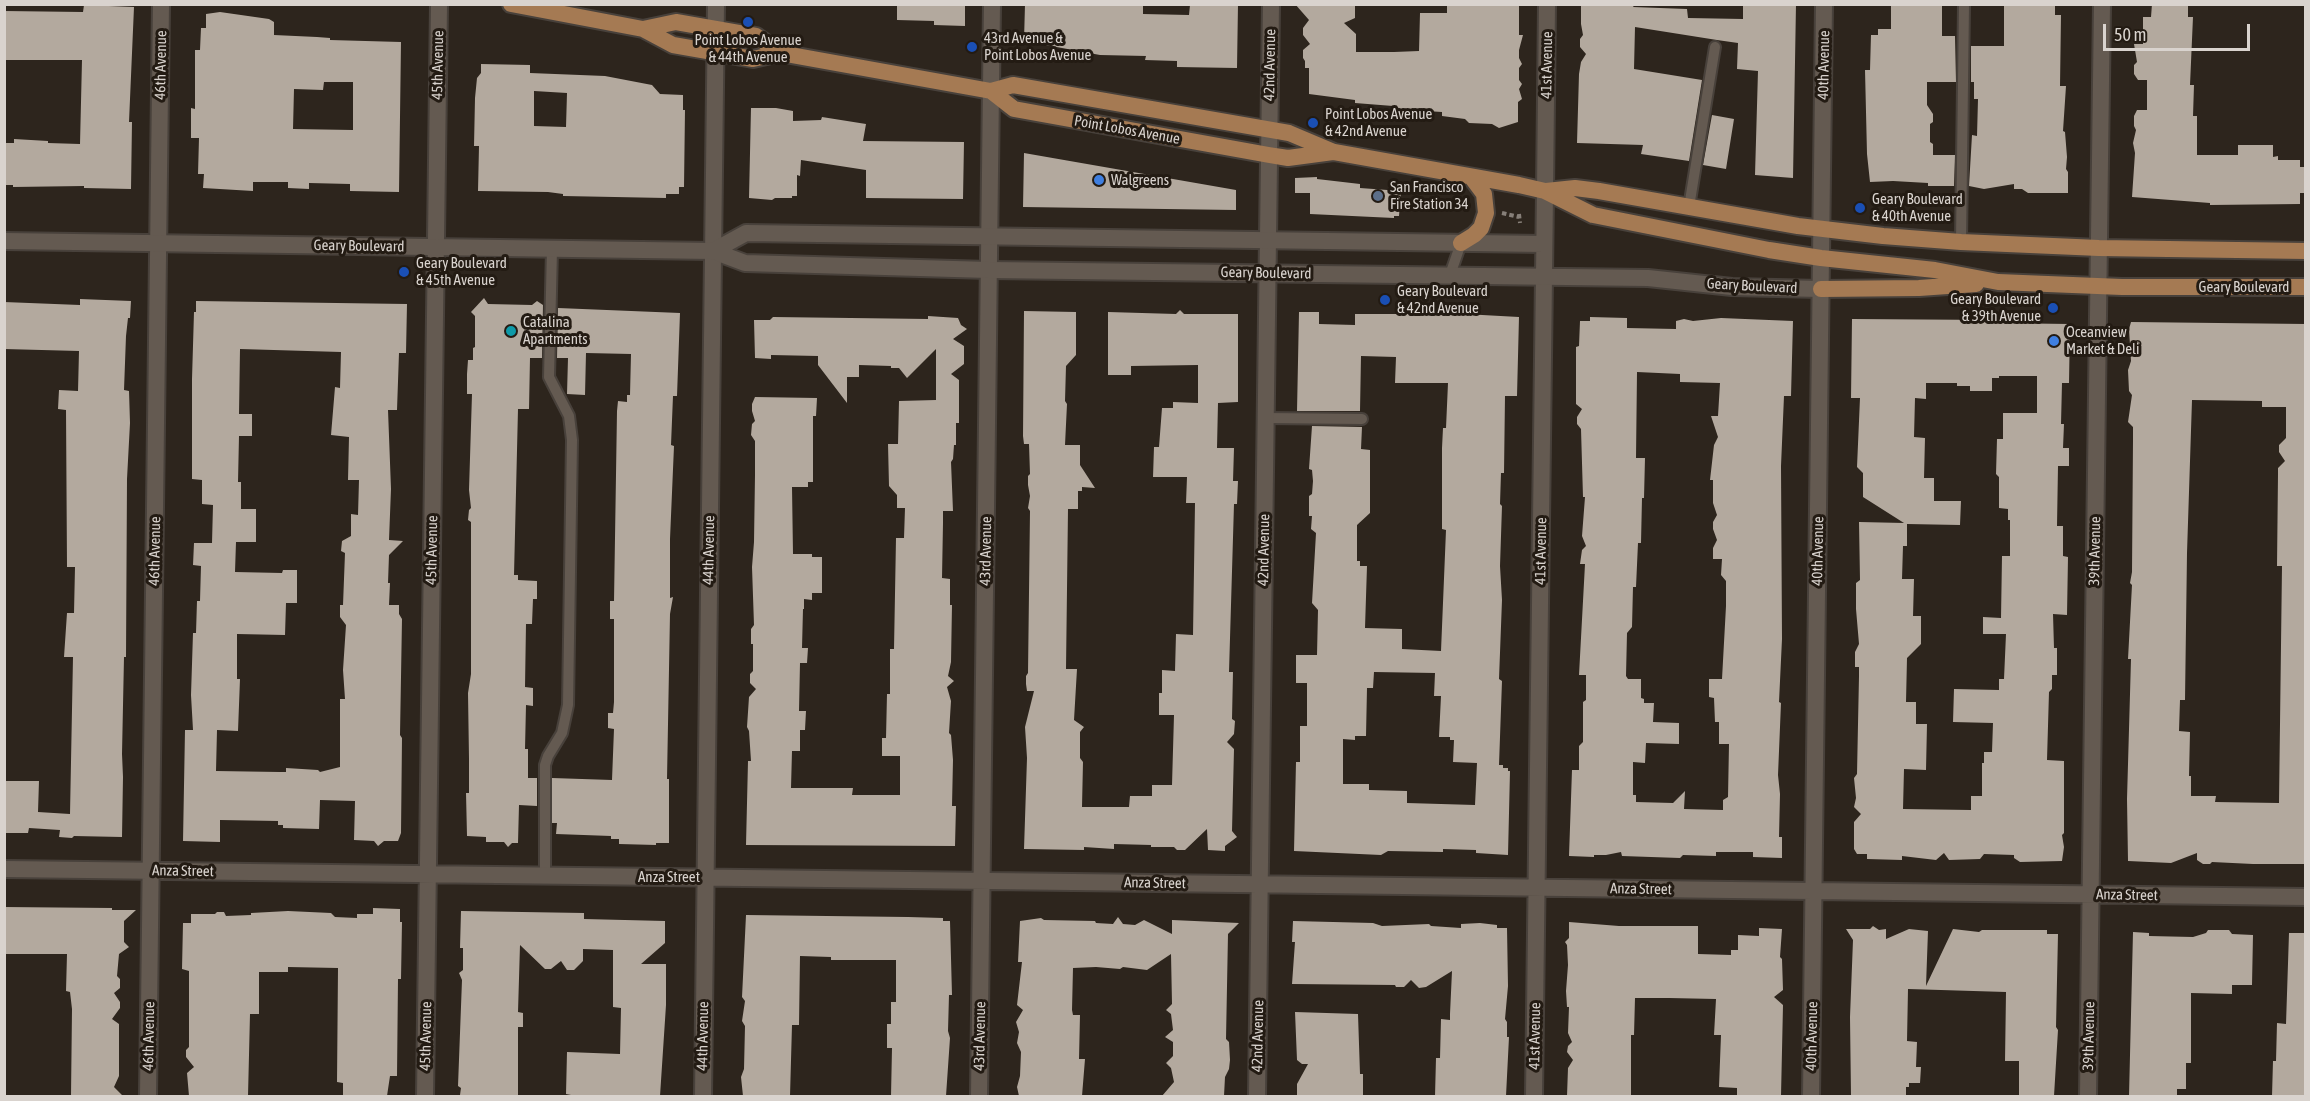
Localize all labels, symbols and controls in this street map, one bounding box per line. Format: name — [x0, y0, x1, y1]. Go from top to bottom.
scale bar — [2106, 12, 2253, 50]
marker: Point Lobos Avenue & 44th Avenue — [741, 15, 755, 29]
text: 50 m — [2114, 24, 2146, 45]
place label: 43rd Avenue & Point Lobos Avenue — [984, 29, 1091, 64]
street label: 42nd Avenue — [1260, 29, 1280, 101]
street label: 46th Avenue — [151, 30, 171, 100]
street label: 45th Avenue — [428, 30, 448, 100]
street label: 40th Avenue — [1814, 30, 1834, 100]
place label: Point Lobos Avenue & 44th Avenue — [694, 31, 802, 66]
street label: 41st Avenue — [1537, 31, 1557, 99]
marker: 43rd Avenue & Point Lobos Avenue — [965, 40, 979, 54]
place label: Point Lobos Avenue & 42nd Avenue — [1325, 105, 1432, 140]
street label: Point Lobos Avenue — [1073, 112, 1181, 148]
marker: Point Lobos Avenue & 42nd Avenue — [1306, 116, 1320, 130]
place label: Walgreens — [1111, 171, 1169, 189]
marker: Walgreens — [1092, 173, 1106, 187]
place label: San Francisco Fire Station 34 — [1390, 178, 1469, 213]
marker: San Francisco Fire Station 34 — [1371, 189, 1385, 203]
place label: Geary Boulevard & 40th Avenue — [1872, 190, 1963, 225]
marker: Geary Boulevard & 40th Avenue — [1853, 201, 1867, 215]
street label: Geary Boulevard — [313, 236, 405, 256]
place label: Geary Boulevard & 45th Avenue — [416, 254, 507, 289]
street label: Geary Boulevard — [1220, 263, 1312, 283]
marker: Geary Boulevard & 45th Avenue — [397, 265, 411, 279]
street label: Geary Boulevard — [1706, 275, 1798, 297]
street label: Geary Boulevard — [2199, 278, 2289, 296]
place label: Geary Boulevard & 42nd Avenue — [1397, 282, 1488, 317]
place label: Geary Boulevard & 39th Avenue — [1950, 290, 2041, 325]
marker: Geary Boulevard & 42nd Avenue — [1378, 293, 1392, 307]
marker: Geary Boulevard & 39th Avenue — [2046, 301, 2060, 315]
place label: Catalina Apartments — [523, 313, 588, 348]
place label: Oceanview Market & Deli — [2066, 323, 2139, 358]
marker: Catalina Apartments — [504, 324, 518, 338]
marker: Oceanview Market & Deli — [2047, 334, 2061, 348]
street label: 42nd Avenue — [1254, 514, 1274, 586]
street label: 45th Avenue — [422, 515, 442, 585]
street label: 44th Avenue — [699, 515, 719, 585]
street label: 46th Avenue — [145, 516, 165, 586]
street label: 43rd Avenue — [976, 516, 996, 586]
street label: 40th Avenue — [1808, 516, 1828, 586]
street label: 39th Avenue — [2085, 516, 2105, 586]
street label: 41st Avenue — [1531, 517, 1551, 585]
street label: Anza Street — [152, 861, 214, 881]
street label: Anza Street — [638, 868, 700, 886]
street label: Anza Street — [1124, 873, 1186, 893]
street label: Anza Street — [1610, 879, 1672, 899]
street label: Anza Street — [2096, 885, 2158, 905]
street label: 42nd Avenue — [1248, 1000, 1268, 1072]
street label: 46th Avenue — [139, 1001, 159, 1071]
street label: 45th Avenue — [416, 1001, 436, 1071]
street label: 44th Avenue — [693, 1001, 713, 1071]
street label: 43rd Avenue — [970, 1001, 990, 1071]
street label: 40th Avenue — [1802, 1001, 1822, 1071]
street label: 39th Avenue — [2079, 1001, 2099, 1071]
street label: 41st Avenue — [1525, 1002, 1545, 1070]

